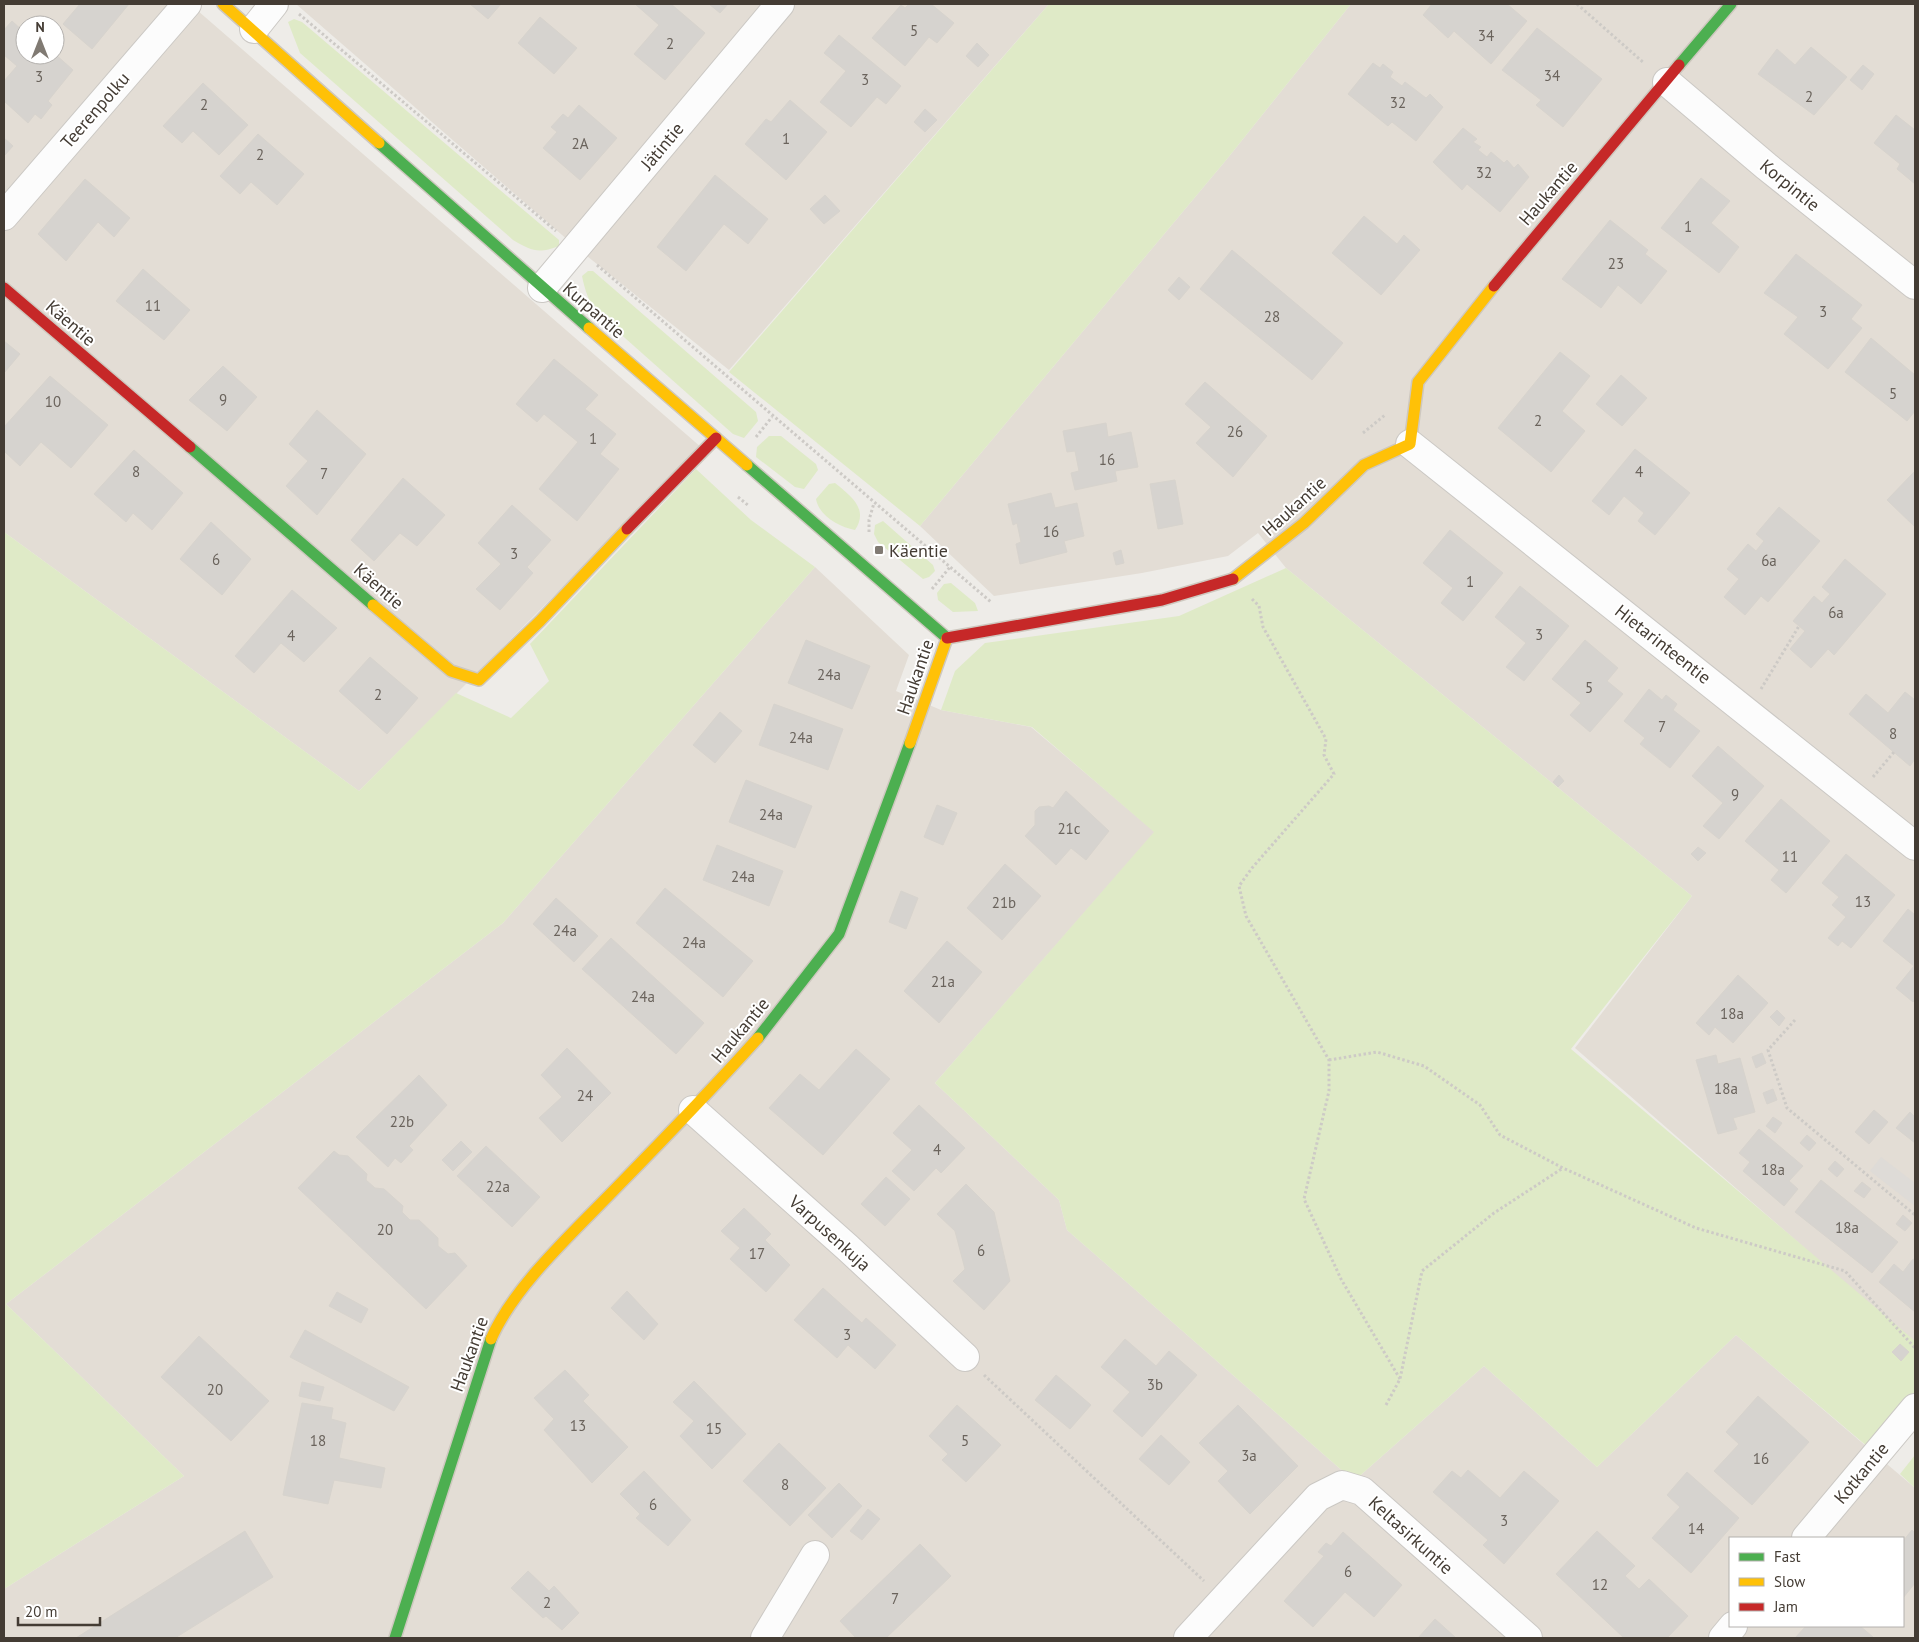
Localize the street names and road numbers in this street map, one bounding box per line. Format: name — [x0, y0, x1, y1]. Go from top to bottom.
street label: Teerenpolku — [56, 67, 134, 153]
street label: Jätintie — [635, 118, 688, 175]
street label: Korpintie — [1755, 154, 1825, 216]
street label: Haukantie — [1514, 156, 1582, 230]
street label: Kurpantie — [558, 277, 630, 343]
street label: Käentie — [41, 295, 101, 351]
street label: Haukantie — [1257, 471, 1331, 541]
street label: Käentie — [349, 558, 409, 614]
street label: Hietarinteentie — [1610, 599, 1716, 689]
street label: Haukantie — [891, 636, 939, 718]
street label: Haukantie — [706, 993, 774, 1067]
street label: Varpusenkuja — [783, 1190, 876, 1276]
street label: Haukantie — [445, 1313, 493, 1395]
street label: Kotkantie — [1829, 1438, 1893, 1508]
street label: Keltasirkuntie — [1364, 1491, 1458, 1579]

